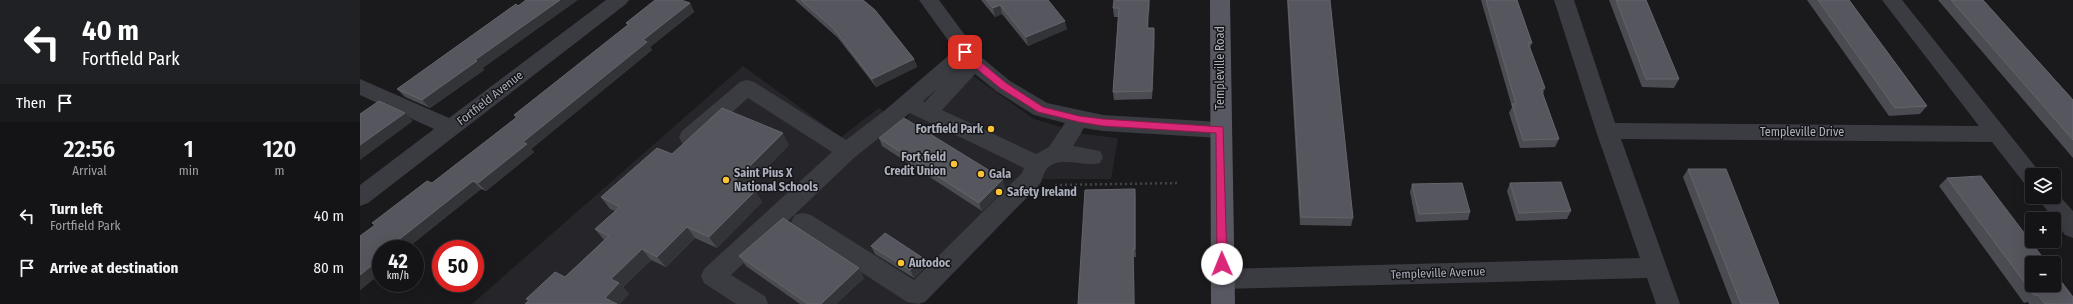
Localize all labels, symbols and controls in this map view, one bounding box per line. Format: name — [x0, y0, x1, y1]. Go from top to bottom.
text: 40 m — [82, 14, 139, 47]
icon: left — [16, 16, 68, 68]
street label: Templeville Road — [1213, 26, 1227, 110]
pin — [948, 35, 982, 69]
icon: arrive — [954, 41, 976, 63]
text: Fortfield Park — [82, 48, 180, 70]
street label: Fortfield Avenue — [454, 68, 526, 128]
icon: arrive — [54, 92, 76, 114]
text: Then — [16, 94, 46, 112]
place label: Fortfield Park — [916, 122, 984, 136]
marker: Fortfield Park — [986, 124, 996, 134]
street label: Templeville Drive — [1760, 125, 1844, 139]
text: 22:56 — [64, 135, 115, 163]
text: 1 — [184, 135, 194, 163]
text: 120 — [262, 135, 296, 163]
place label: Fort field Credit Union — [884, 150, 946, 178]
marker: Fort field Credit Union — [949, 159, 959, 169]
text: Arrival — [72, 163, 107, 178]
text: min — [179, 163, 199, 178]
text: m — [274, 163, 284, 178]
place label: Saint Pius X National Schools — [734, 166, 819, 194]
place label: Gala — [989, 167, 1011, 181]
map controls — [2025, 168, 2061, 292]
button: layers — [2025, 168, 2061, 204]
marker: Gala — [976, 169, 986, 179]
marker: Saint Pius X National Schools — [721, 175, 731, 185]
place label: Safety Ireland — [1007, 185, 1077, 199]
marker: Safety Ireland — [994, 187, 1004, 197]
text: Turn left — [50, 200, 103, 218]
icon: left — [16, 205, 38, 227]
text: 40 m — [314, 207, 344, 225]
button: + — [2025, 212, 2061, 248]
text: Fortfield Park — [50, 218, 121, 233]
speed limit sign: 50 — [432, 240, 484, 292]
position arrow — [1201, 243, 1243, 285]
text: 42 — [388, 249, 408, 273]
place label: Autodoc — [908, 256, 951, 270]
button: − — [2025, 256, 2061, 292]
icon: arrive — [16, 257, 38, 279]
marker: Autodoc — [896, 258, 906, 268]
text: Arrive at destination — [50, 259, 178, 277]
text: 80 m — [314, 259, 344, 277]
street label: Templeville Avenue — [1390, 264, 1486, 282]
text: km/h — [387, 270, 409, 282]

